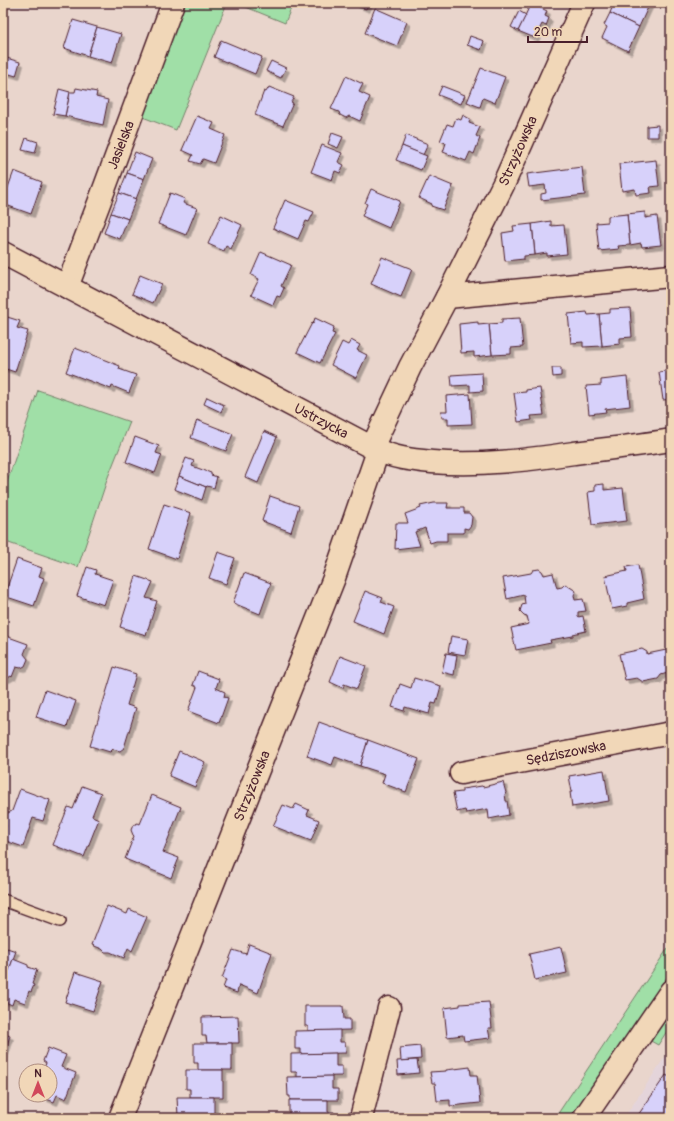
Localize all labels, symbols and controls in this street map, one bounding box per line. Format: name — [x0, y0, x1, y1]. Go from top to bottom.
scale bar — [528, 18, 587, 44]
text: 20 m — [534, 25, 563, 40]
street label: Strzyżowska — [495, 113, 541, 189]
street label: Jasielska — [104, 118, 138, 172]
street label: Ustrzycka — [291, 400, 351, 442]
street label: Sędziszowska — [524, 737, 608, 769]
street label: Strzyżowska — [230, 748, 274, 824]
north arrow — [18, 1063, 58, 1103]
text: N — [34, 1067, 42, 1080]

